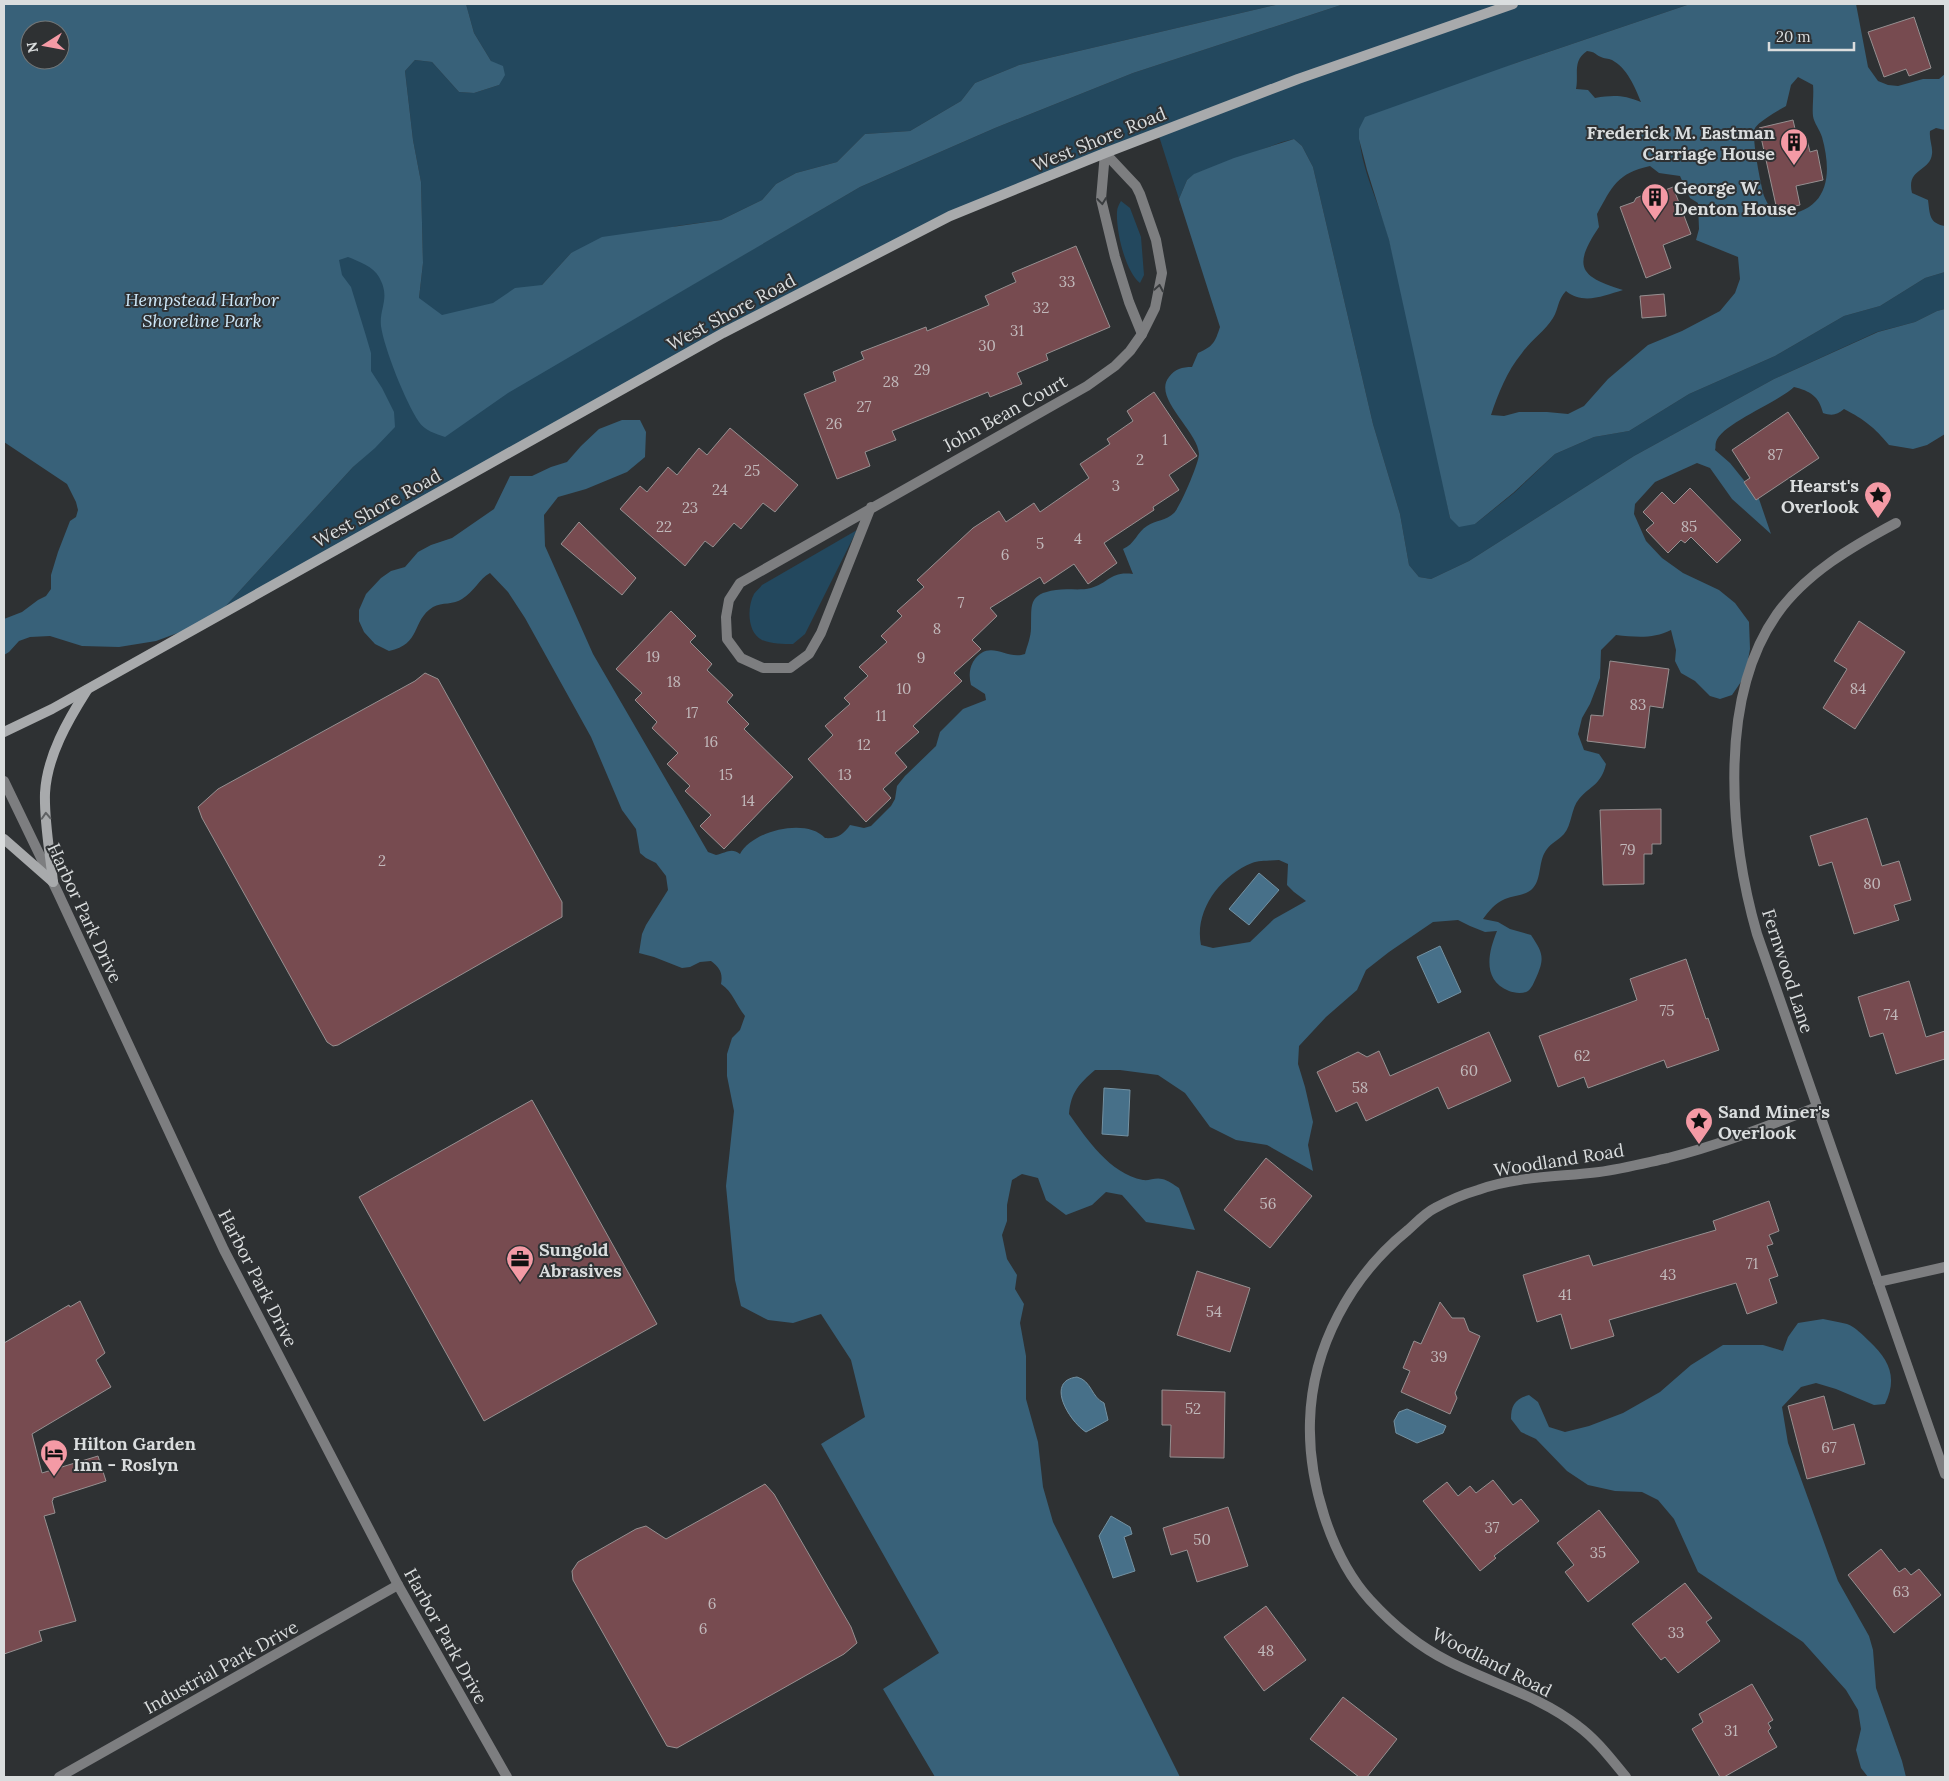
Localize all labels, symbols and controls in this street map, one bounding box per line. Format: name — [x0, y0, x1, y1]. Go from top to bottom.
north arrow — [20, 20, 70, 70]
scale bar — [1769, 20, 1854, 52]
text: 20 m — [1776, 27, 1811, 46]
text: N — [22, 40, 42, 55]
street label: West Shore Road — [1029, 102, 1170, 176]
place label: Frederick M. Eastman Carriage House — [1586, 121, 1776, 165]
building icon: Frederick M. Eastman Carriage House — [1779, 127, 1809, 166]
place label: George W. Denton House — [1674, 176, 1797, 220]
building icon: George W. Denton House — [1640, 182, 1670, 221]
one-way arrow — [1096, 197, 1107, 205]
street label: West Shore Road — [663, 268, 799, 356]
house number: 33 — [1059, 272, 1075, 291]
one-way arrow — [1153, 284, 1163, 293]
park label: Hempstead Harbor Shoreline Park — [125, 288, 280, 332]
house number: 32 — [1033, 298, 1049, 317]
house number: 31 — [1010, 321, 1024, 340]
house number: 30 — [978, 336, 996, 355]
house number: 29 — [914, 360, 930, 379]
street label: John Bean Court — [938, 369, 1071, 457]
house number: 28 — [883, 372, 899, 391]
house number: 27 — [857, 397, 872, 416]
house number: 26 — [826, 414, 842, 433]
house number: 1 — [1162, 430, 1168, 449]
house number: 87 — [1767, 445, 1783, 464]
house number: 2 — [1136, 450, 1144, 469]
house number: 25 — [744, 461, 760, 480]
street label: West Shore Road — [309, 463, 445, 553]
place label: Hearst's Overlook — [1781, 474, 1859, 518]
house number: 3 — [1112, 476, 1120, 495]
house number: 24 — [712, 480, 728, 499]
place icon: Hearst's Overlook — [1863, 480, 1893, 519]
house number: 23 — [682, 498, 698, 517]
house number: 22 — [656, 517, 672, 536]
house number: 85 — [1681, 517, 1697, 536]
house number: 4 — [1074, 529, 1082, 548]
house number: 5 — [1036, 534, 1044, 553]
house number: 6 — [1001, 545, 1009, 564]
house number: 7 — [958, 593, 965, 612]
house number: 8 — [933, 619, 941, 638]
house number: 19 — [646, 647, 660, 666]
house number: 9 — [917, 648, 925, 667]
house number: 18 — [667, 672, 681, 691]
house number: 10 — [897, 679, 911, 698]
house number: 84 — [1850, 679, 1866, 698]
house number: 83 — [1630, 695, 1646, 714]
house number: 17 — [686, 703, 698, 722]
house number: 11 — [876, 706, 886, 725]
house number: 16 — [704, 732, 718, 751]
house number: 12 — [857, 735, 871, 754]
house number: 15 — [719, 765, 733, 784]
house number: 13 — [838, 765, 852, 784]
house number: 14 — [741, 791, 755, 810]
one-way arrow — [41, 812, 52, 820]
street label: Harbor Park Drive — [43, 839, 128, 987]
house number: 79 — [1620, 840, 1636, 859]
house number: 2 — [378, 851, 386, 870]
house number: 80 — [1863, 874, 1881, 893]
street label: Fernwood Lane — [1757, 906, 1819, 1036]
house number: 75 — [1659, 1001, 1675, 1020]
house number: 74 — [1884, 1005, 1898, 1024]
house number: 62 — [1574, 1046, 1590, 1065]
house number: 60 — [1460, 1061, 1478, 1080]
house number: 58 — [1352, 1078, 1368, 1097]
place label: Sand Miner's Overlook — [1718, 1100, 1830, 1144]
place icon: Sand Miner's Overlook — [1684, 1106, 1714, 1145]
street label: Woodland Road — [1492, 1138, 1626, 1182]
house number: 56 — [1260, 1194, 1276, 1213]
street label: Harbor Park Drive — [213, 1205, 303, 1351]
place label: Sungold Abrasives — [539, 1238, 622, 1282]
office icon: Sungold Abrasives — [505, 1244, 535, 1283]
house number: 71 — [1746, 1254, 1758, 1273]
house number: 43 — [1660, 1265, 1676, 1284]
house number: 41 — [1558, 1285, 1572, 1304]
house number: 54 — [1206, 1302, 1222, 1321]
house number: 39 — [1430, 1347, 1448, 1366]
house number: 52 — [1185, 1399, 1201, 1418]
place label: Hilton Garden Inn - Roslyn — [73, 1432, 196, 1476]
hotel icon: Hilton Garden Inn - Roslyn — [39, 1438, 69, 1477]
house number: 67 — [1821, 1438, 1837, 1457]
house number: 37 — [1485, 1518, 1500, 1537]
house number: 50 — [1193, 1530, 1211, 1549]
house number: 35 — [1590, 1543, 1606, 1562]
street label: Harbor Park Drive — [399, 1564, 493, 1708]
house number: 63 — [1892, 1582, 1910, 1601]
house number: 6 — [708, 1594, 716, 1613]
street label: Industrial Park Drive — [140, 1615, 302, 1719]
house number: 6 — [699, 1619, 707, 1638]
street label: Woodland Road — [1428, 1622, 1556, 1702]
house number: 33 — [1668, 1623, 1684, 1642]
house number: 48 — [1258, 1641, 1274, 1660]
house number: 31 — [1724, 1721, 1738, 1740]

